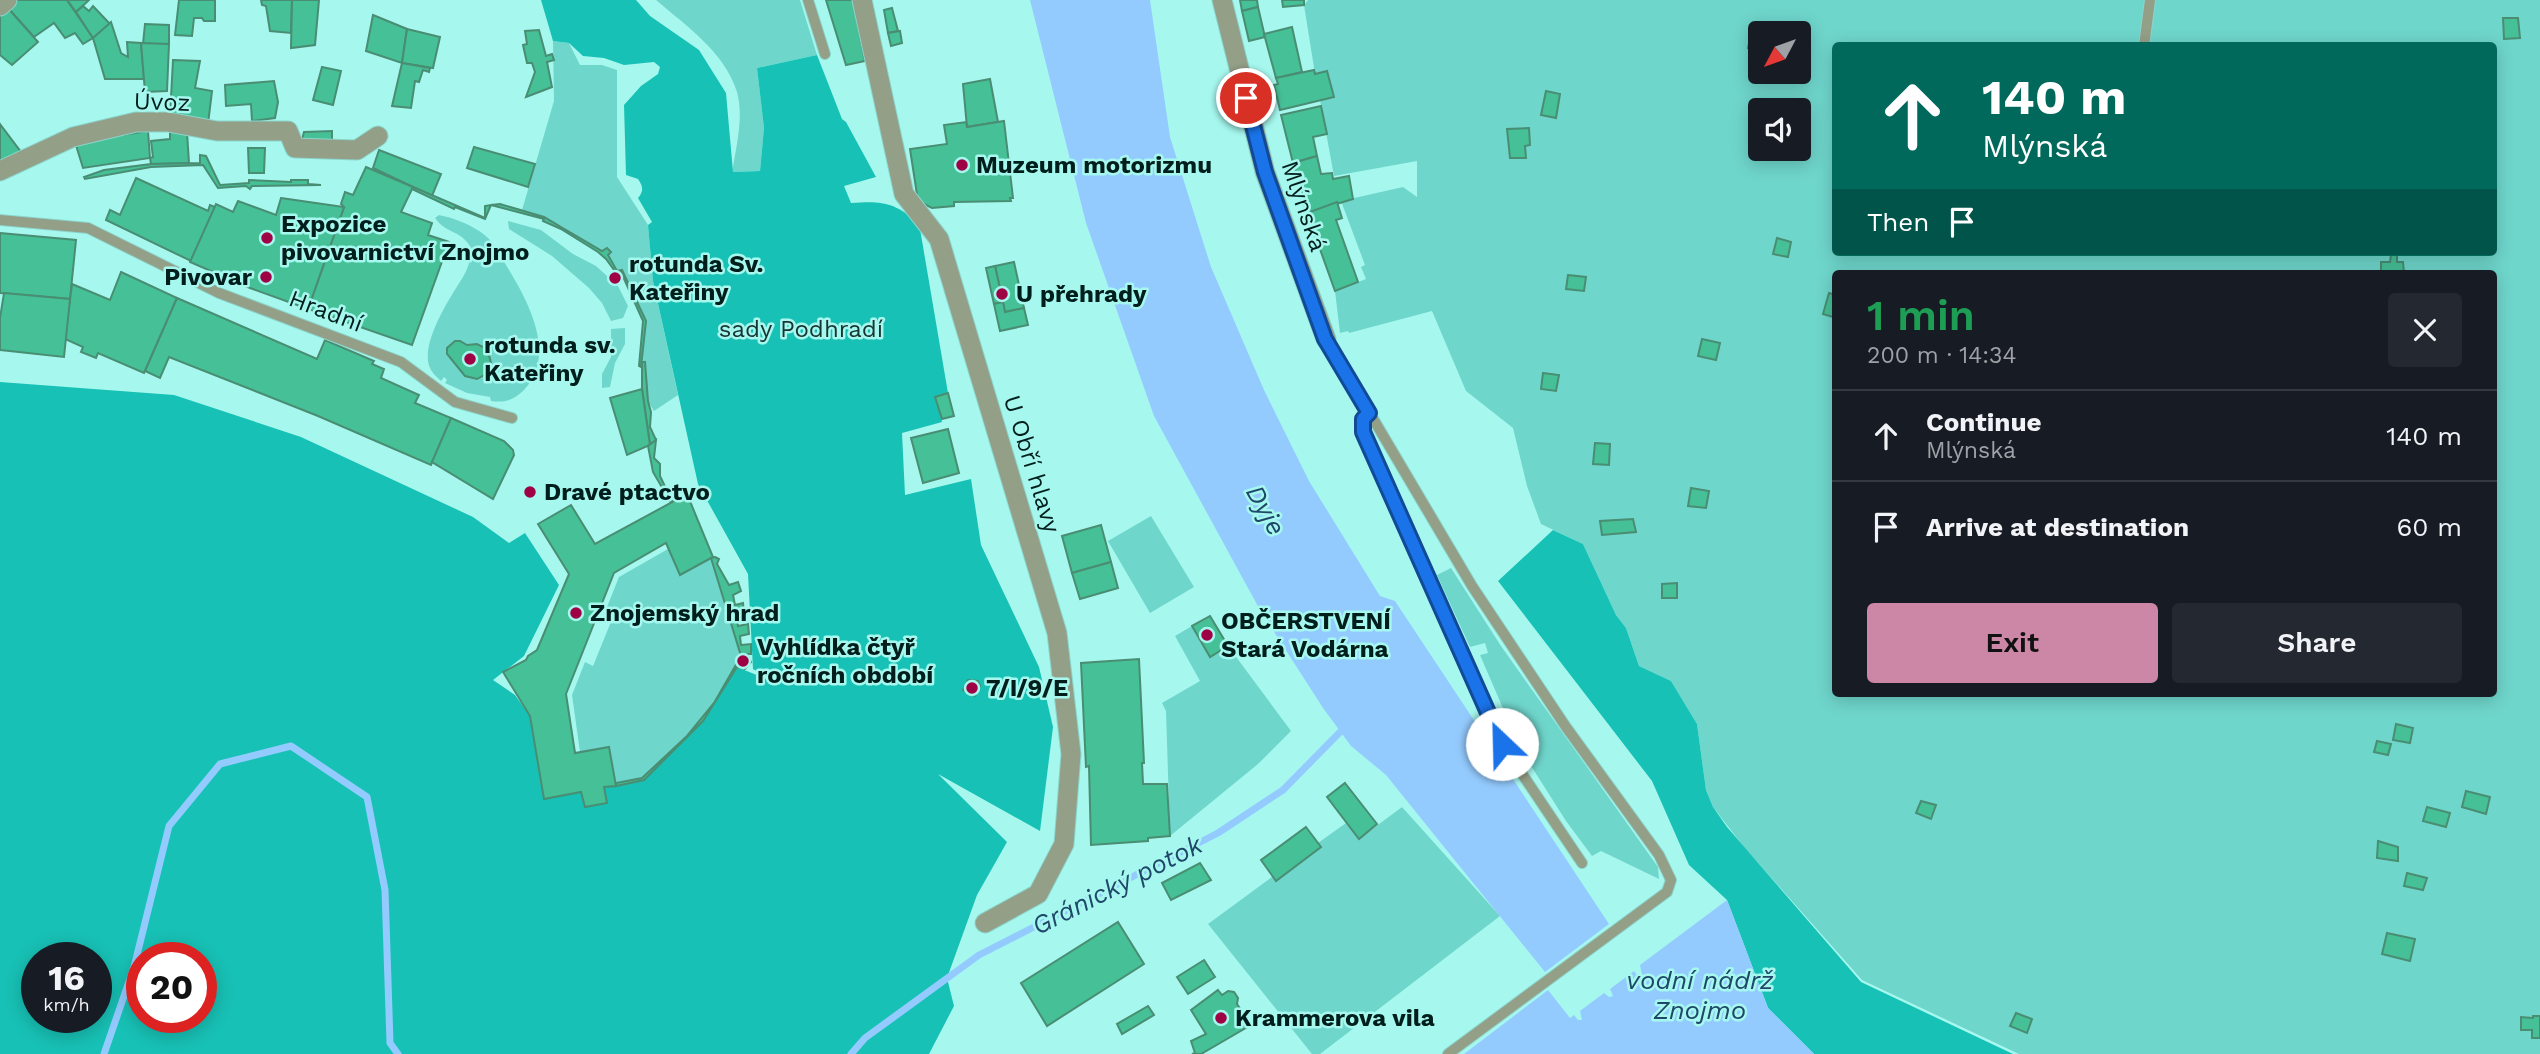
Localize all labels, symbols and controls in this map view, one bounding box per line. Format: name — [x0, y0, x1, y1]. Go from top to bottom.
north arrow — [1748, 21, 1811, 84]
map controls — [1748, 21, 1811, 161]
pin — [1216, 68, 1276, 128]
text: 140 m — [1982, 68, 2126, 126]
icon: ahead — [1867, 70, 1958, 161]
icon: arrive — [1227, 79, 1265, 117]
street label: Úvoz — [133, 87, 191, 117]
button: sound — [1748, 98, 1811, 161]
text: Mlýnská — [1982, 127, 2107, 165]
place label: Muzeum motorizmu — [976, 151, 1212, 179]
marker: Muzeum motorizmu — [954, 157, 970, 173]
street label: Mlýnská — [1275, 157, 1333, 255]
icon: arrive — [1943, 203, 1981, 241]
text: Then — [1867, 207, 1929, 237]
place label: Expozice pivovarnictví Znojmo — [281, 210, 529, 266]
marker: Expozice pivovarnictví Znojmo — [259, 230, 275, 246]
place label: rotunda Sv. Kateřiny — [629, 250, 763, 306]
place label: Pivovar — [164, 263, 253, 291]
marker: Pivovar — [258, 269, 274, 285]
marker: rotunda Sv. Kateřiny — [607, 270, 623, 286]
place label: U přehrady — [1016, 280, 1147, 308]
street label: Hradní — [285, 284, 367, 338]
marker: U přehrady — [994, 286, 1010, 302]
text: 1 min — [1867, 291, 1975, 340]
button: close — [2388, 293, 2462, 367]
park label: sady Podhradí — [719, 315, 883, 343]
place label: rotunda sv. Kateřiny — [484, 331, 616, 387]
text: 200 m · 14:34 — [1867, 342, 2017, 369]
marker: rotunda sv. Kateřiny — [462, 351, 478, 367]
street label: U Obří hlavy — [998, 392, 1066, 537]
text: Continue — [1926, 407, 2042, 437]
icon: ahead — [1867, 417, 1905, 455]
text: 140 m — [2386, 421, 2462, 451]
text: Mlýnská — [1926, 437, 2016, 464]
place label: Dravé ptactvo — [544, 478, 710, 506]
water label: Dyje — [1240, 480, 1292, 540]
marker: Dravé ptactvo — [522, 484, 538, 500]
icon: arrive — [1867, 508, 1905, 546]
text: Arrive at destination — [1926, 512, 2189, 542]
text: 60 m — [2396, 512, 2462, 542]
place label: Znojemský hrad — [590, 599, 779, 627]
button: Exit — [1867, 603, 2158, 683]
button: Share — [2172, 603, 2462, 683]
marker: Znojemský hrad — [568, 605, 584, 621]
place label: OBČERSTVENÍ Stará Vodárna — [1221, 607, 1391, 663]
marker: OBČERSTVENÍ Stará Vodárna — [1199, 627, 1215, 643]
place label: Vyhlídka čtyř ročních období — [757, 633, 934, 689]
marker: Vyhlídka čtyř ročních období — [735, 653, 751, 669]
place label: 7/I/9/E — [986, 674, 1068, 702]
marker: 7/I/9/E — [964, 680, 980, 696]
position arrow — [1465, 707, 1539, 781]
water label: Gránický potok — [1027, 829, 1208, 941]
speed limit sign: 20 — [126, 942, 217, 1033]
text: 16 — [48, 957, 85, 999]
water label: vodní nádrž Znojmo — [1627, 965, 1774, 1025]
text: km/h — [43, 994, 90, 1015]
place label: Krammerova vila — [1235, 1004, 1435, 1032]
marker: Krammerova vila — [1213, 1010, 1229, 1026]

